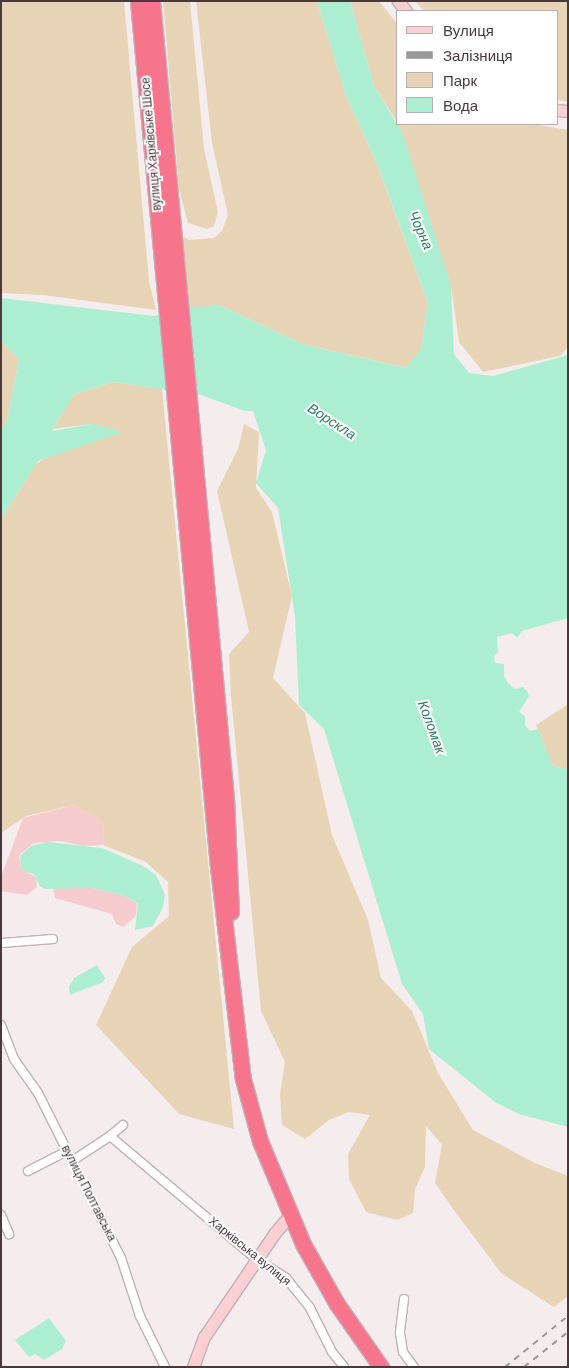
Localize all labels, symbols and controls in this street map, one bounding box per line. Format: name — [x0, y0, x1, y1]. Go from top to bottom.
legend — [396, 10, 559, 125]
text: Вулиця — [443, 21, 494, 39]
text: Залізниця — [443, 46, 513, 64]
text: Парк — [443, 71, 477, 89]
street label: вулиця Харківське Шосе — [138, 77, 164, 211]
text: Вода — [443, 96, 478, 114]
water label: Чорна — [405, 208, 437, 252]
water label: Ворскла — [305, 399, 359, 443]
water label: Коломак — [415, 698, 449, 756]
street label: вулиця Полтавська — [59, 1142, 119, 1244]
street label: Харківська вулиця — [206, 1214, 294, 1288]

